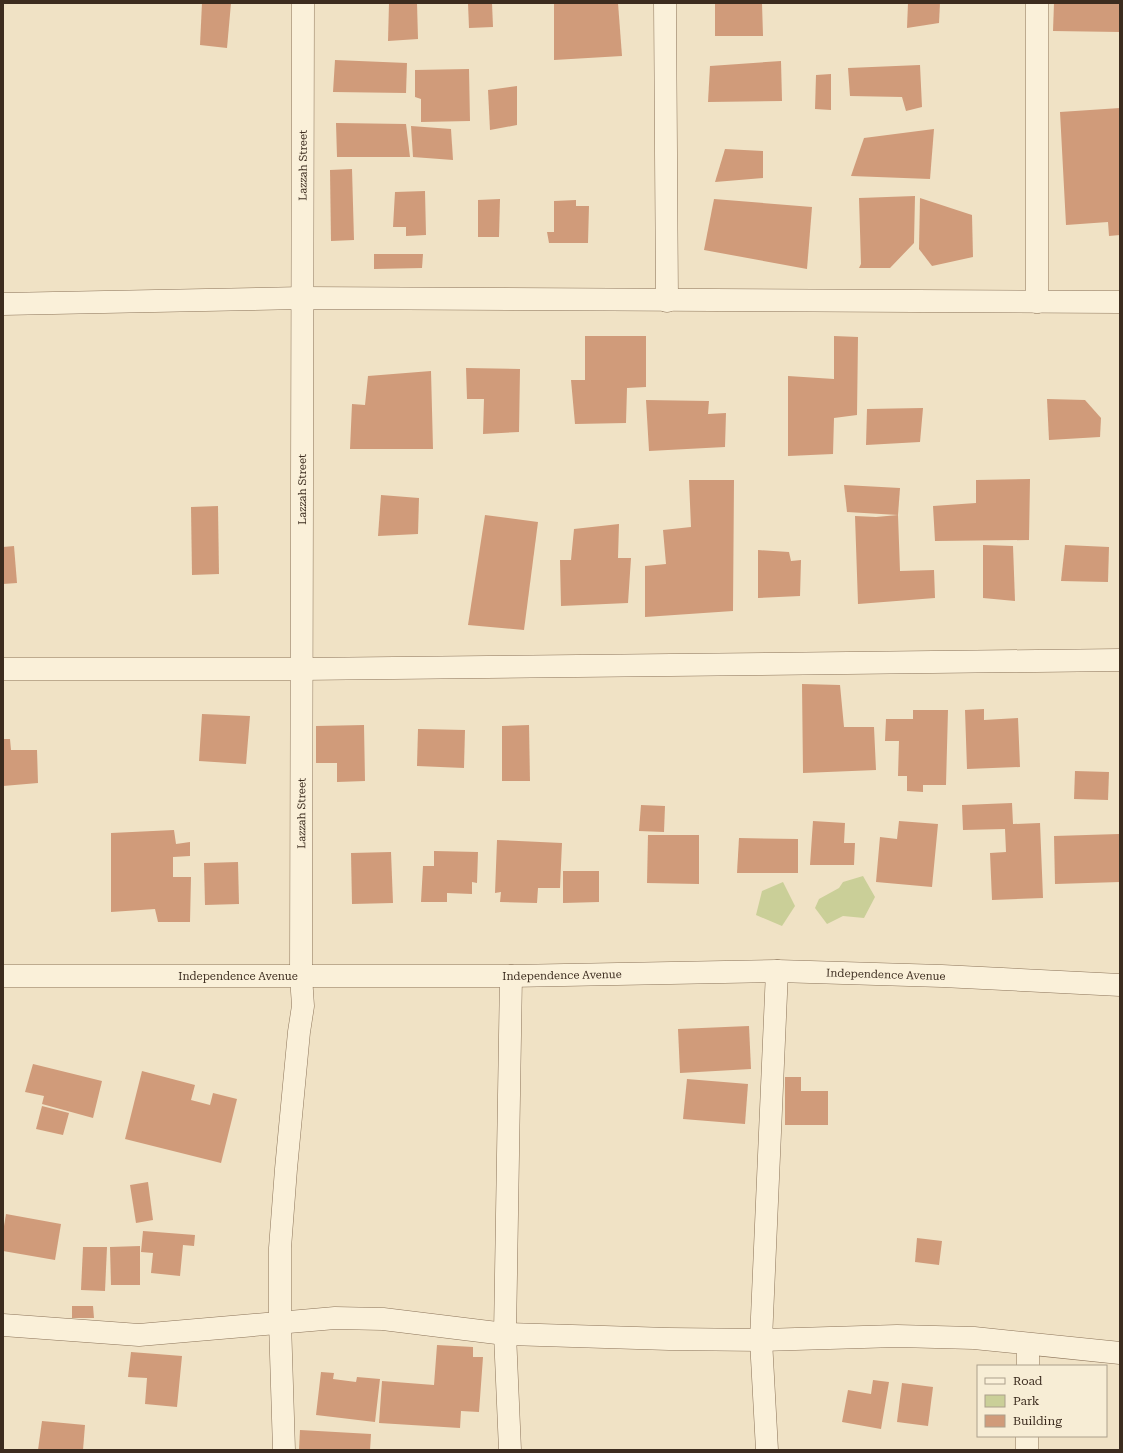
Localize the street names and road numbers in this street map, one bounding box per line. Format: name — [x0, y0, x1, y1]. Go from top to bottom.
street label: Lazzah Street — [297, 130, 310, 201]
street label: Lazzah Street — [296, 454, 309, 525]
street label: Lazzah Street — [295, 778, 308, 849]
street label: Independence Avenue — [826, 966, 946, 983]
street label: Independence Avenue — [502, 968, 622, 983]
street label: Independence Avenue — [178, 970, 298, 983]

